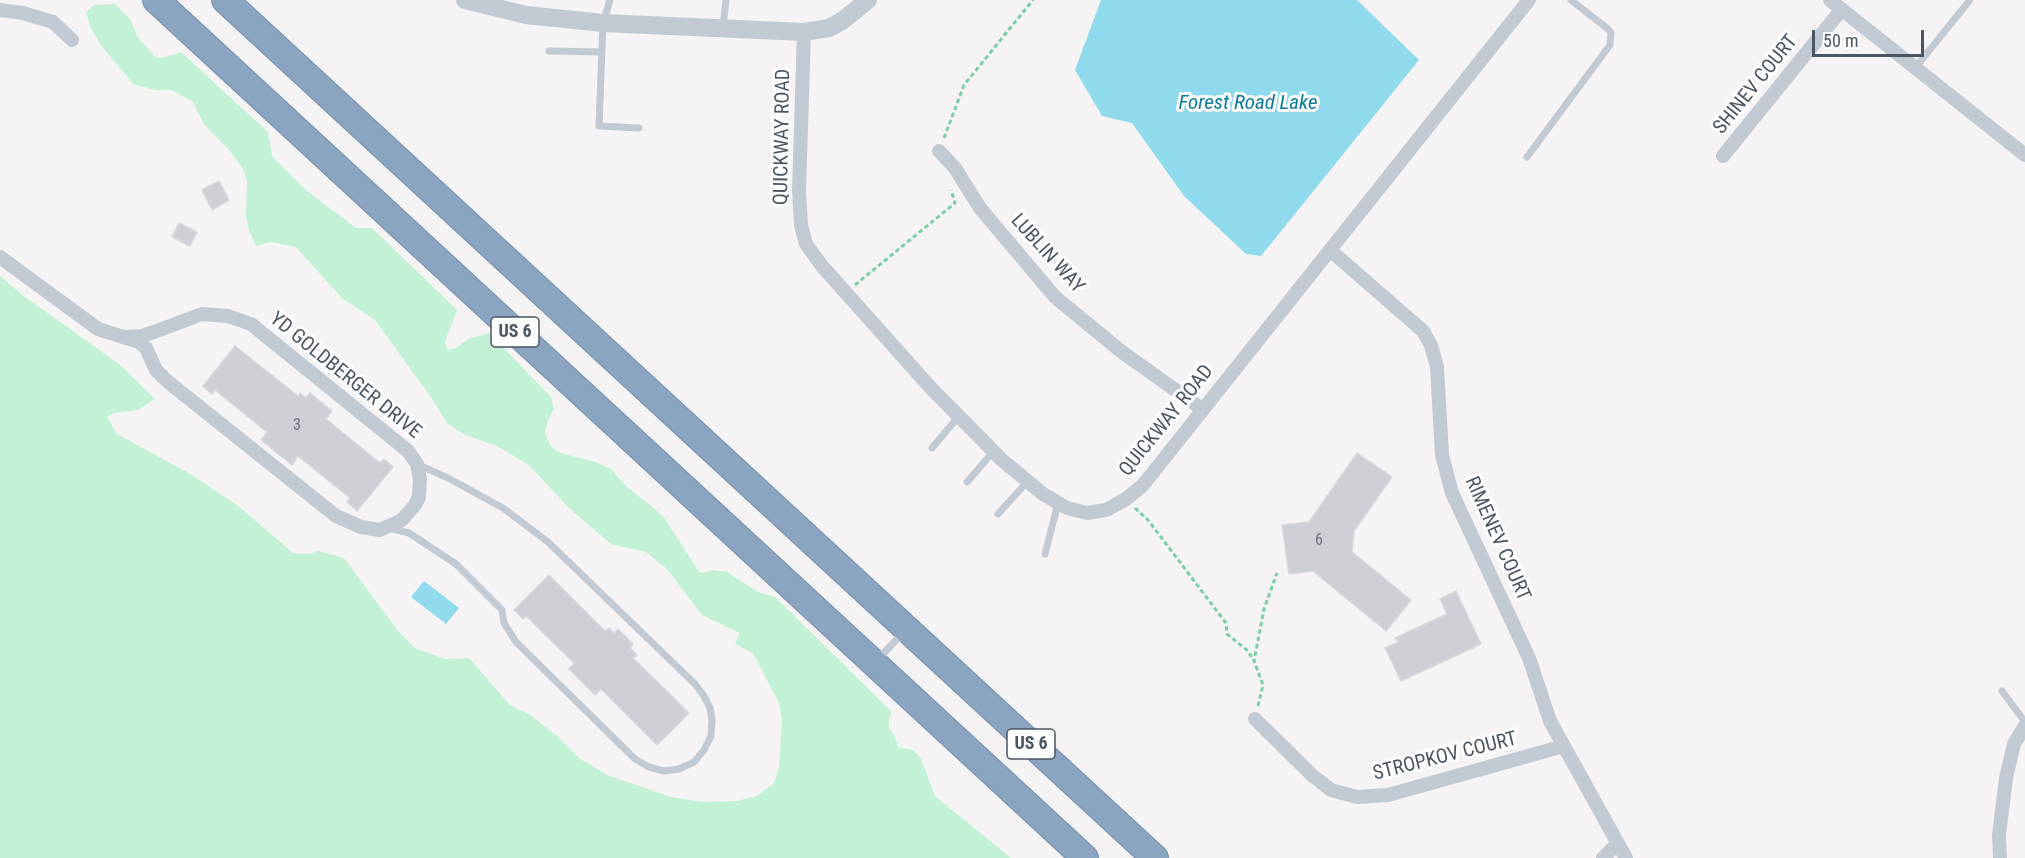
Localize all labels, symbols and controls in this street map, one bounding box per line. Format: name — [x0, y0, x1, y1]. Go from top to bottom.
scale bar — [1815, 18, 1928, 56]
text: 50 m — [1823, 30, 1858, 51]
street label: SHINEV COURT — [1709, 31, 1803, 139]
street label: QUICKWAY ROAD — [770, 69, 796, 205]
water label: Forest Road Lake — [1178, 91, 1318, 117]
street label: LUBLIN WAY — [1005, 209, 1089, 299]
street label: YD GOLDBERGER DRIVE — [264, 308, 426, 444]
road number: US 6 — [491, 317, 539, 347]
street label: QUICKWAY ROAD — [1115, 360, 1219, 482]
house number: 3 — [293, 416, 301, 436]
street label: RIMENEV COURT — [1459, 473, 1535, 605]
house number: 6 — [1315, 531, 1323, 551]
street label: STROPKOV COURT — [1371, 728, 1519, 786]
road number: US 6 — [1007, 729, 1055, 759]

